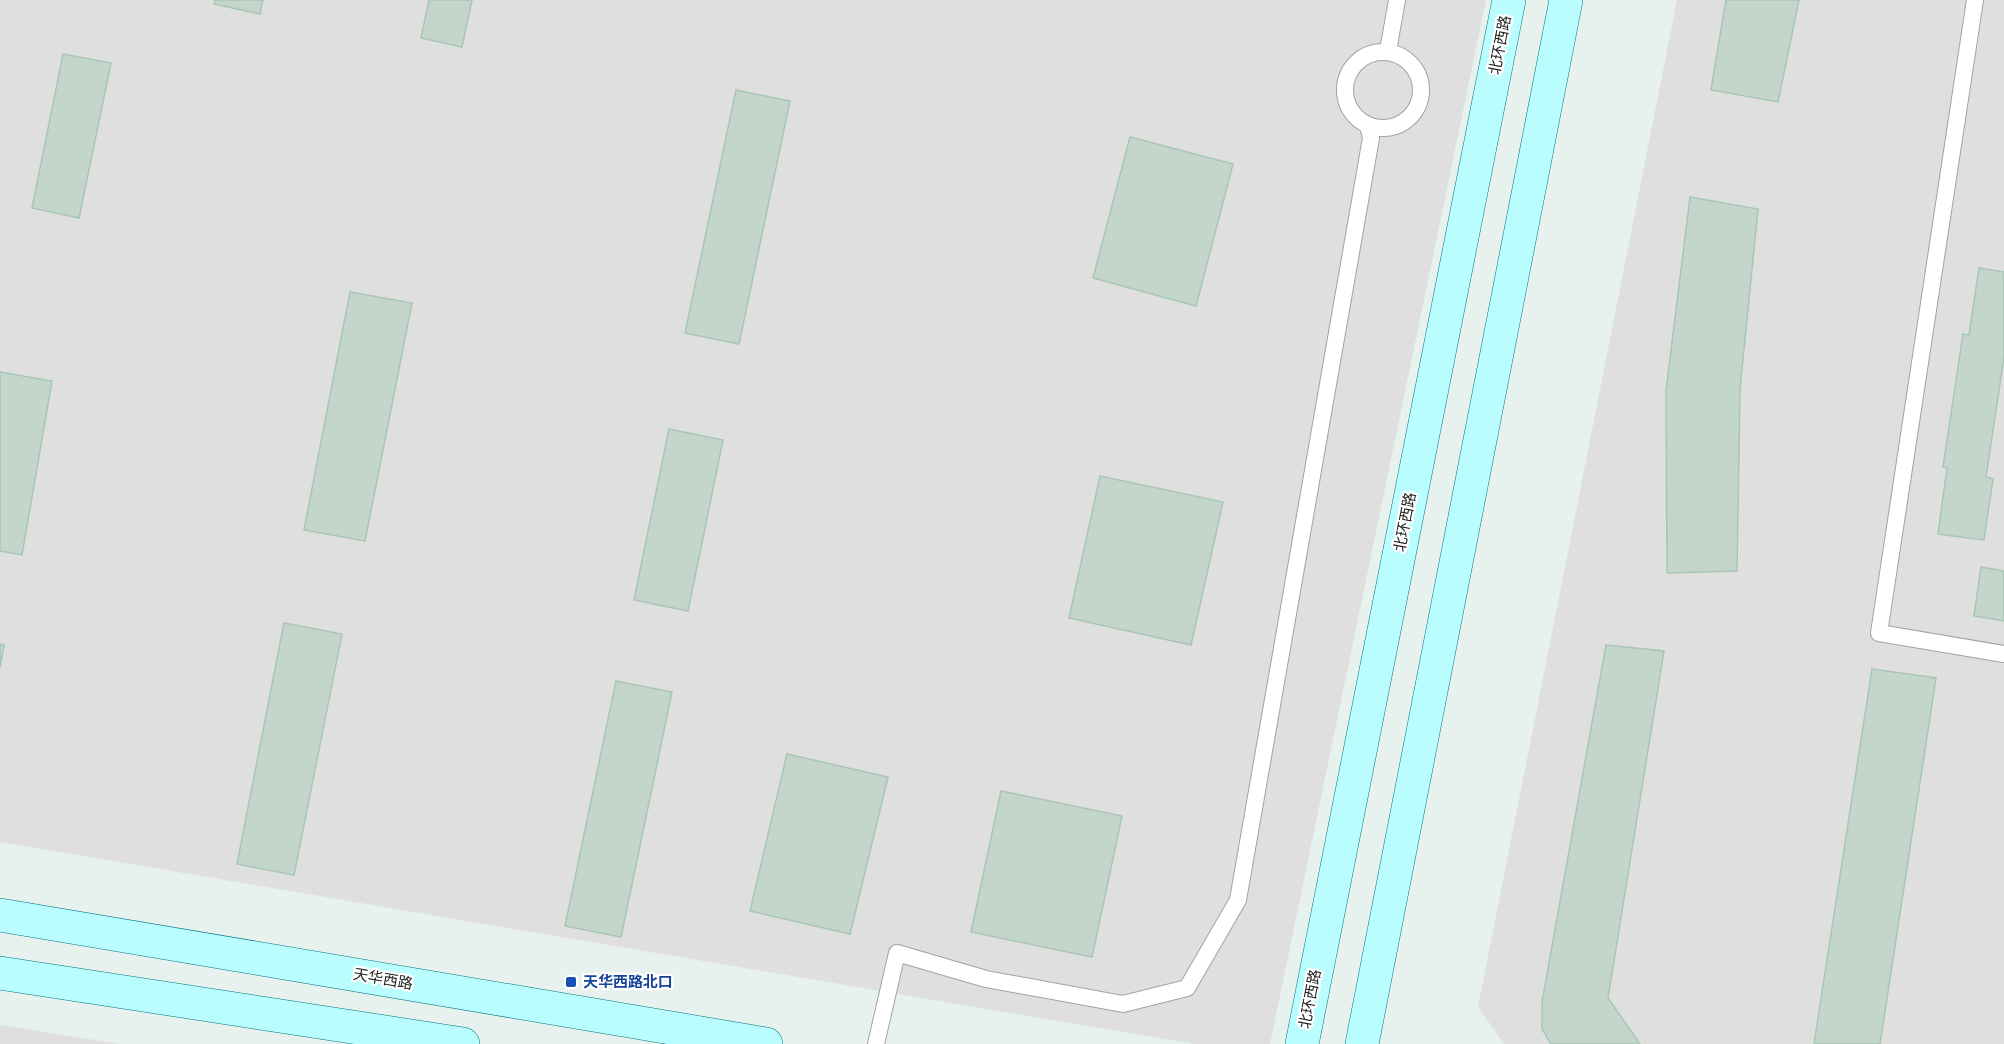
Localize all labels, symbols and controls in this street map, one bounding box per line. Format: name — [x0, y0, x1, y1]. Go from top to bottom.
street label: 北环西路 — [1485, 14, 1515, 76]
street label: 北环西路 — [1390, 491, 1420, 553]
street label: 天华西路 — [352, 965, 414, 993]
street label: 北环西路 — [1295, 968, 1325, 1030]
place label: 天华西路北口 — [583, 973, 673, 991]
marker: 天华西路北口 — [564, 975, 578, 989]

